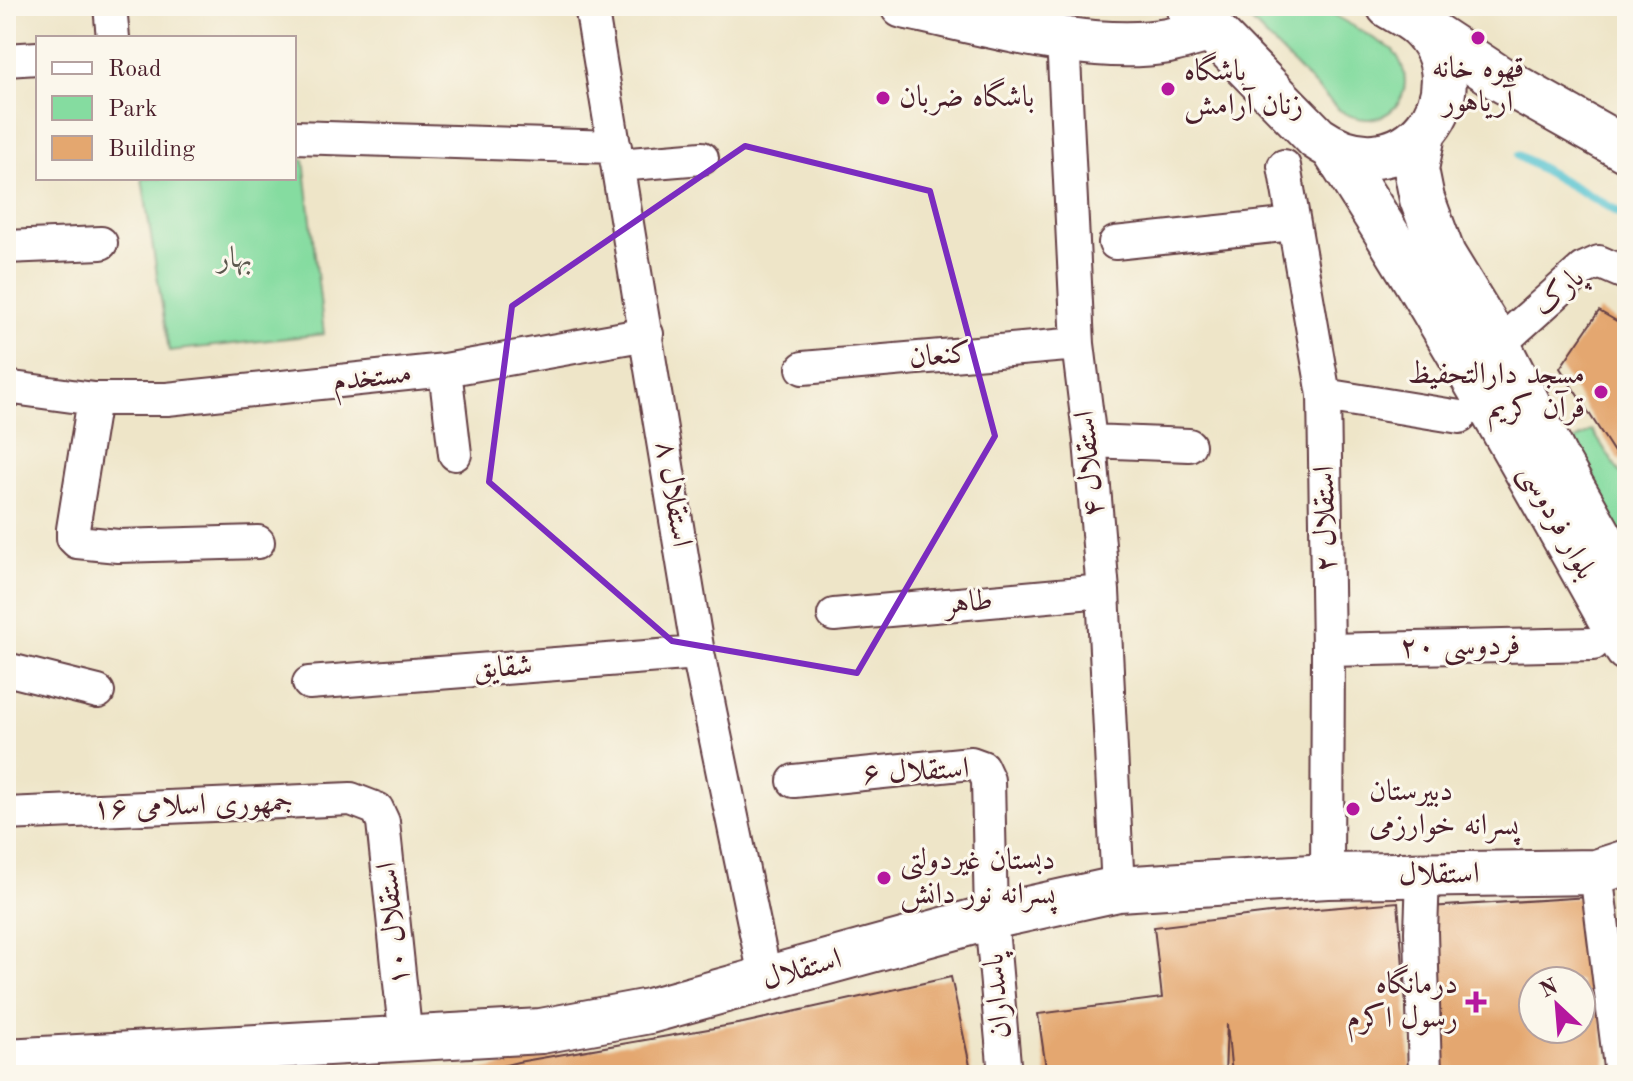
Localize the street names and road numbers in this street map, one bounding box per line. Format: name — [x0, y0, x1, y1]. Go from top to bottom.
street label: پارک — [1528, 262, 1594, 325]
street label: کنعان — [908, 338, 972, 374]
street label: مستخدم — [331, 358, 415, 407]
street label: استقلال ۴ — [1070, 409, 1110, 519]
street label: استقلال ۸ — [650, 439, 696, 549]
street label: بلوار فردوسی — [1510, 459, 1601, 587]
street label: استقلال ۲ — [1310, 465, 1342, 573]
street label: طاهر — [941, 586, 994, 622]
street label: فردوسی ۲۰ — [1400, 631, 1521, 667]
street label: شقایق — [472, 651, 534, 686]
street label: استقلال ۶ — [862, 754, 970, 790]
street label: جمهوری اسلامی ۱۶ — [92, 788, 294, 826]
street label: استقلال — [1398, 859, 1480, 891]
street label: استقلال ۱۰ — [373, 860, 415, 988]
street label: استقلال — [759, 944, 845, 996]
street label: پاسداران — [979, 950, 1021, 1040]

